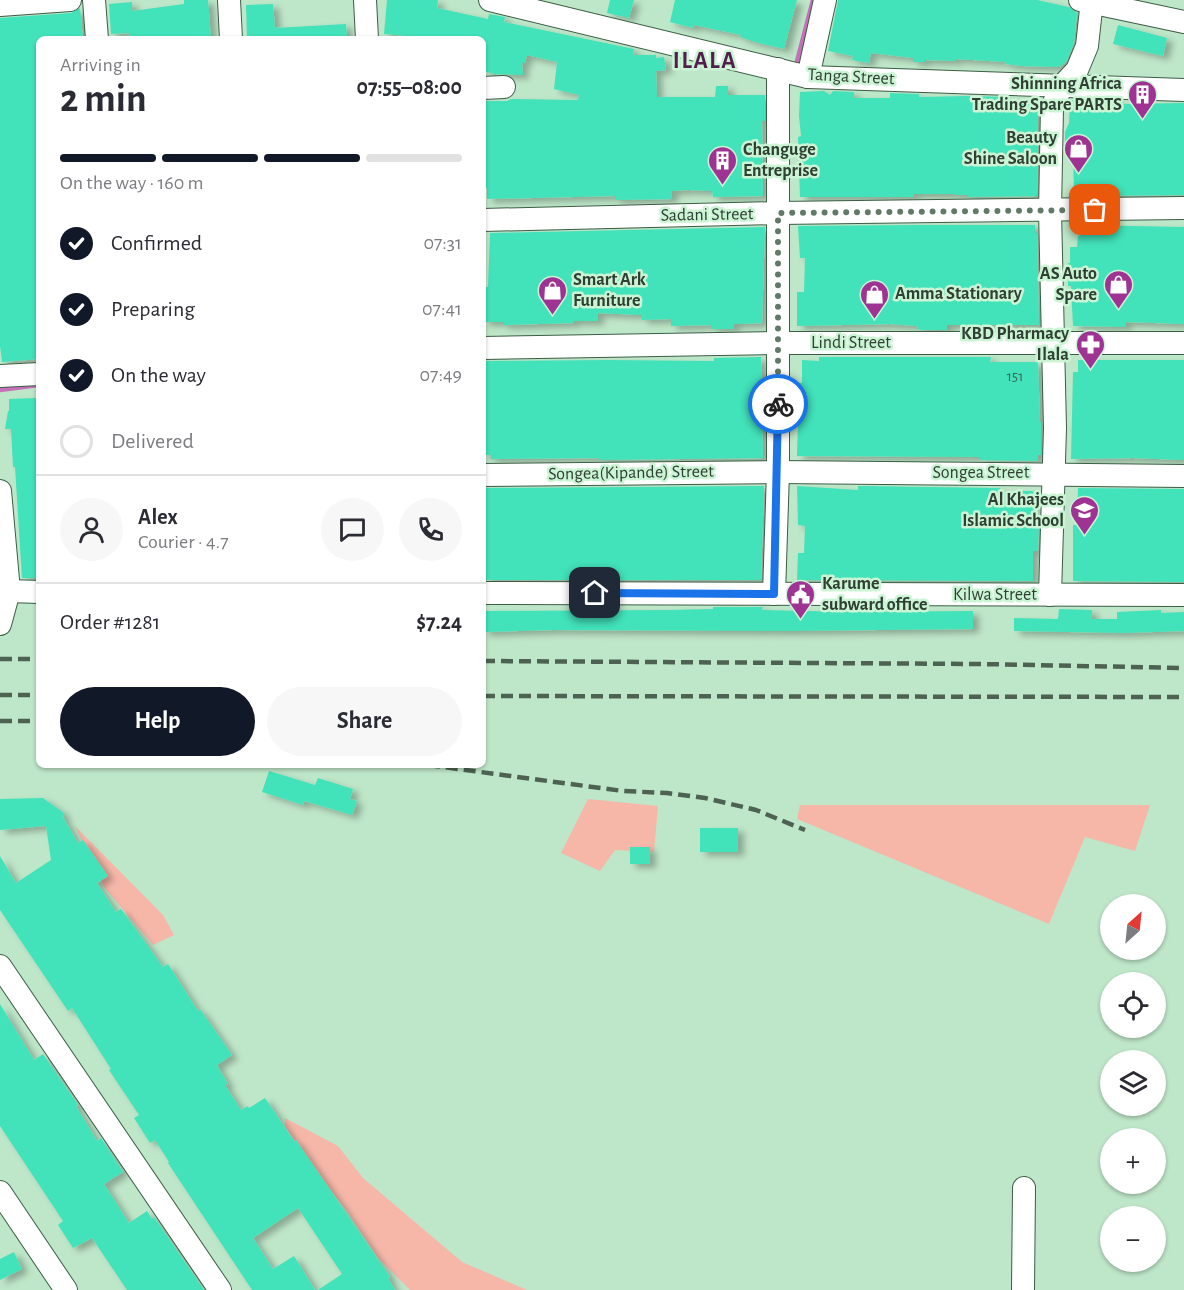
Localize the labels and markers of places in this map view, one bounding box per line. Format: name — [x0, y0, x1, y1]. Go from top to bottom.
place label: Shinning Africa Trading Spare PARTS — [972, 75, 1122, 114]
building icon: Shinning Africa Trading Spare PARTS — [1127, 78, 1159, 120]
place label: Beauty Shine Saloon — [964, 129, 1058, 168]
shop icon: Beauty Shine Saloon — [1062, 132, 1094, 174]
place label: Changuge Entreprise — [743, 141, 818, 180]
building icon: Changuge Entreprise — [706, 144, 738, 186]
pin — [1069, 184, 1120, 235]
place label: AS Auto Spare — [1040, 265, 1097, 304]
shop icon: AS Auto Spare — [1102, 268, 1134, 310]
place label: Smart Ark Furniture — [573, 271, 646, 310]
shop icon: Smart Ark Furniture — [536, 274, 568, 316]
shop icon: Amma Stationary — [858, 278, 890, 320]
place label: Amma Stationary — [895, 285, 1023, 303]
place label: KBD Pharmacy Ilala — [961, 325, 1070, 364]
pharmacy icon: KBD Pharmacy Ilala — [1074, 328, 1106, 370]
place label: Al Khajees Islamic School — [962, 491, 1064, 530]
school or university icon: Al Khajees Islamic School — [1069, 494, 1101, 536]
pin — [569, 567, 620, 618]
place label: Karume subward office — [822, 575, 927, 614]
public building icon: Karume subward office — [785, 578, 817, 620]

